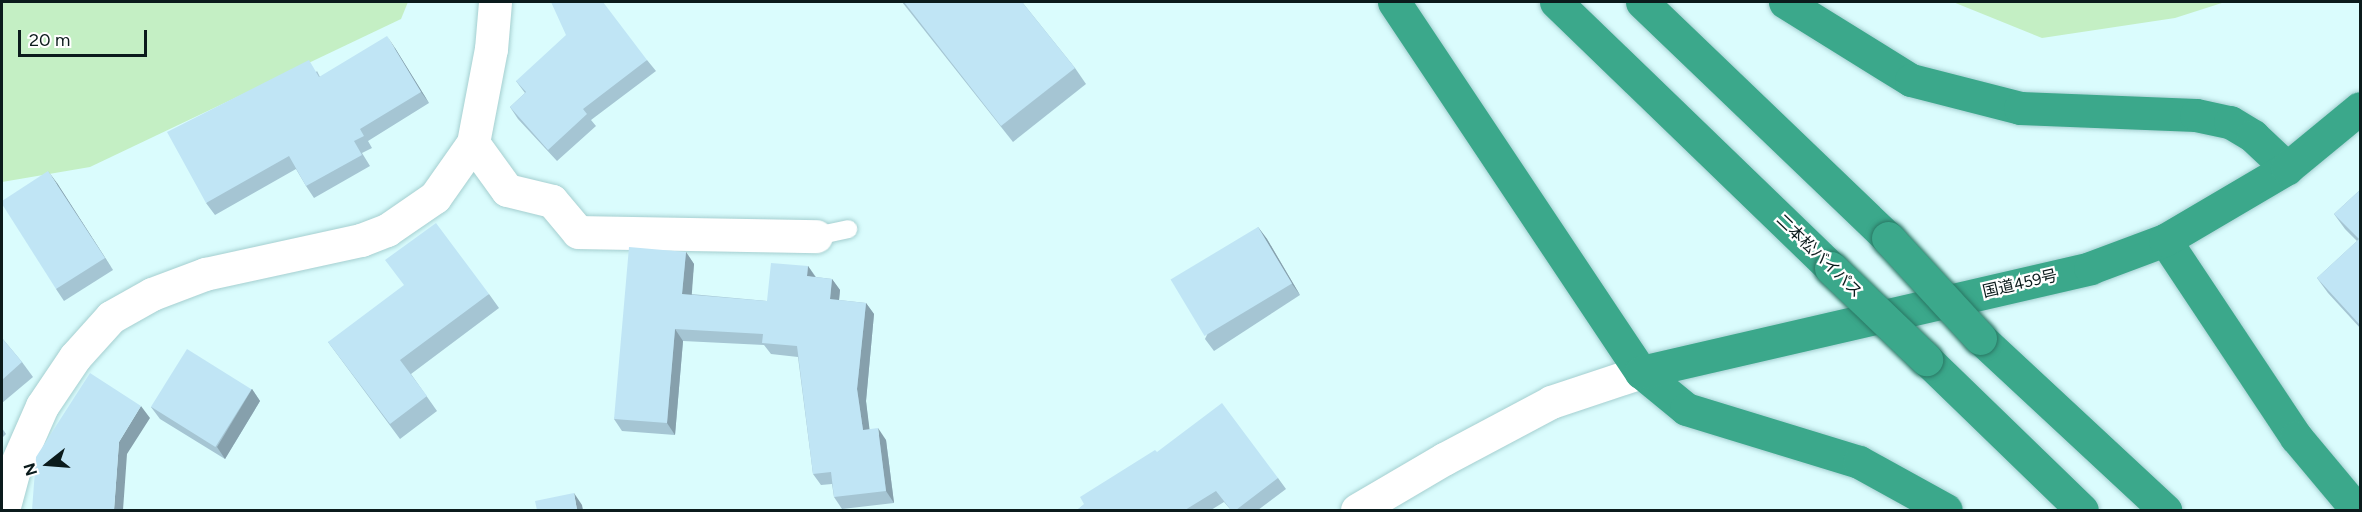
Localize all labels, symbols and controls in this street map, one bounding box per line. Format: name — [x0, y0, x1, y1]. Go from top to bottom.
scale bar — [21, 18, 150, 56]
text: 20 m — [29, 29, 70, 51]
street label: 二本松バイパス — [1772, 210, 1866, 302]
street label: 国道459号 — [1981, 266, 2059, 302]
north arrow — [18, 434, 78, 494]
text: N — [19, 461, 41, 478]

